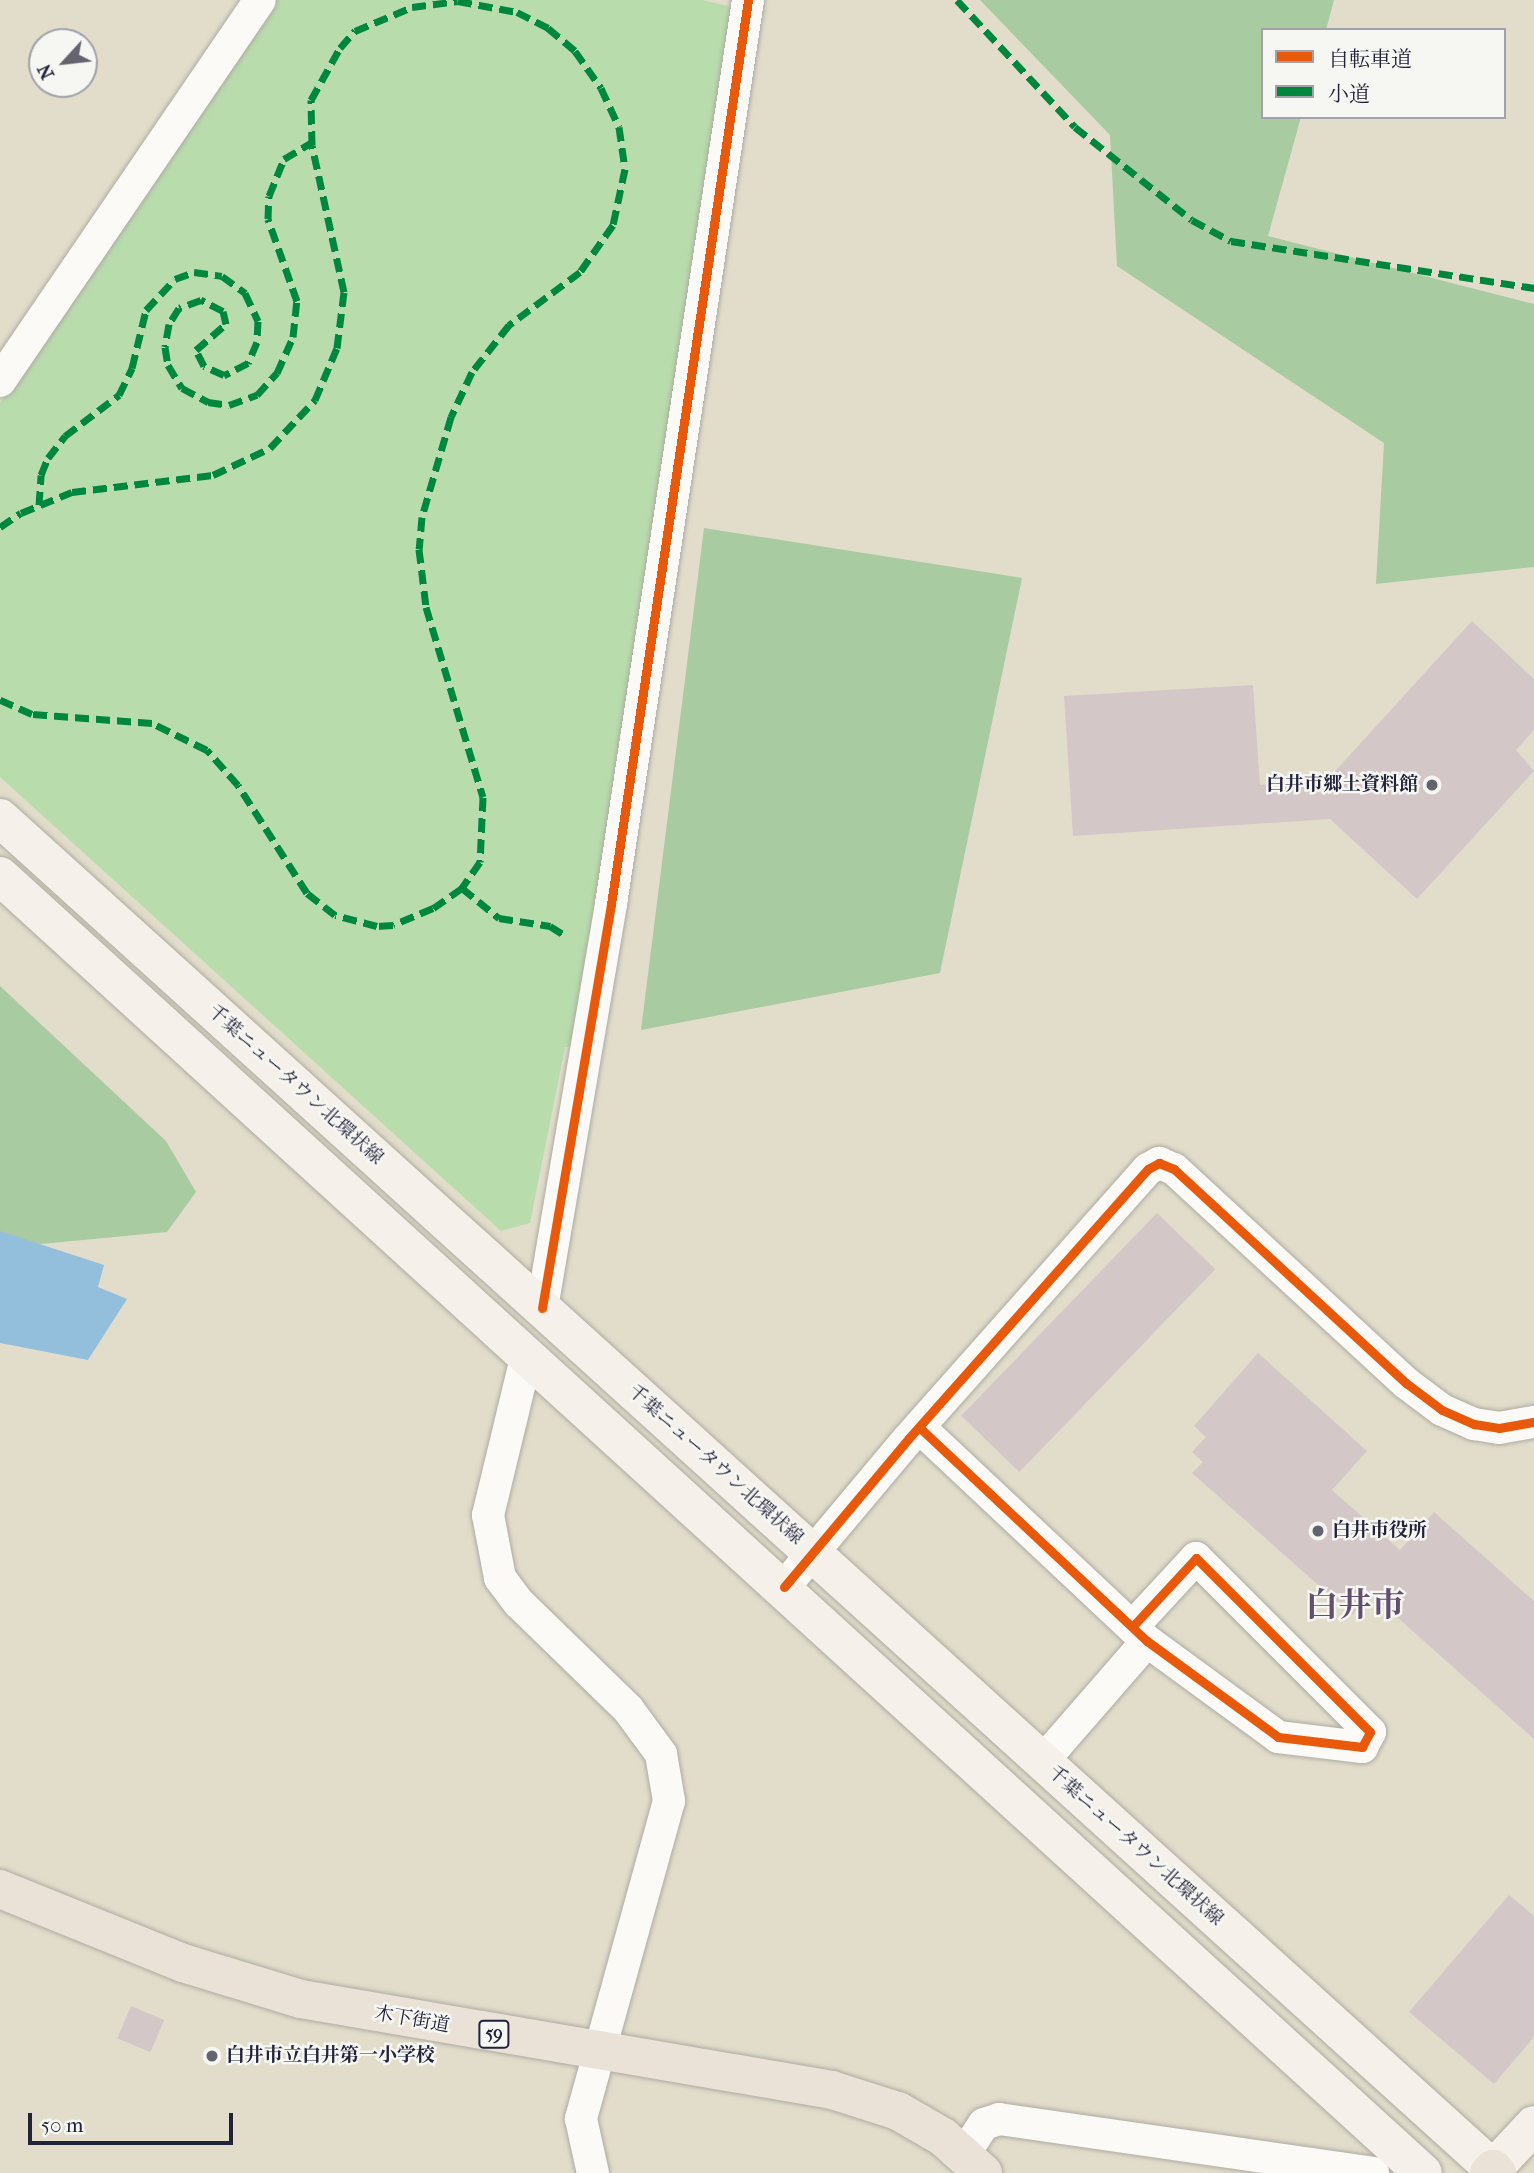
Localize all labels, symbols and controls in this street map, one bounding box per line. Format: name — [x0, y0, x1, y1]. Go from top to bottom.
north arrow — [28, 28, 98, 98]
legend — [1261, 28, 1506, 119]
text: 自転車道 — [1328, 47, 1412, 71]
text: N — [33, 60, 59, 83]
text: 小道 — [1328, 82, 1370, 106]
place label: 白井市郷土資料館 — [1266, 774, 1418, 796]
marker: 白井市郷土資料館 — [1424, 777, 1440, 793]
street label: 千葉ニュータウン北環状線 — [203, 1000, 387, 1170]
street label: 千葉ニュータウン北環状線 — [623, 1380, 807, 1550]
place label: 白井市役所 — [1332, 1520, 1427, 1542]
marker: 白井市役所 — [1310, 1523, 1326, 1539]
district label: 白井市 — [1306, 1586, 1404, 1626]
street label: 千葉ニュータウン北環状線 — [1043, 1761, 1227, 1931]
street label: 木下街道 — [373, 2002, 451, 2038]
road number: 59 — [478, 2020, 510, 2048]
place label: 白井市立白井第一小学校 — [226, 2045, 435, 2067]
marker: 白井市立白井第一小学校 — [204, 2048, 220, 2064]
scale bar — [32, 2100, 236, 2144]
text: 50 m — [41, 2113, 84, 2137]

